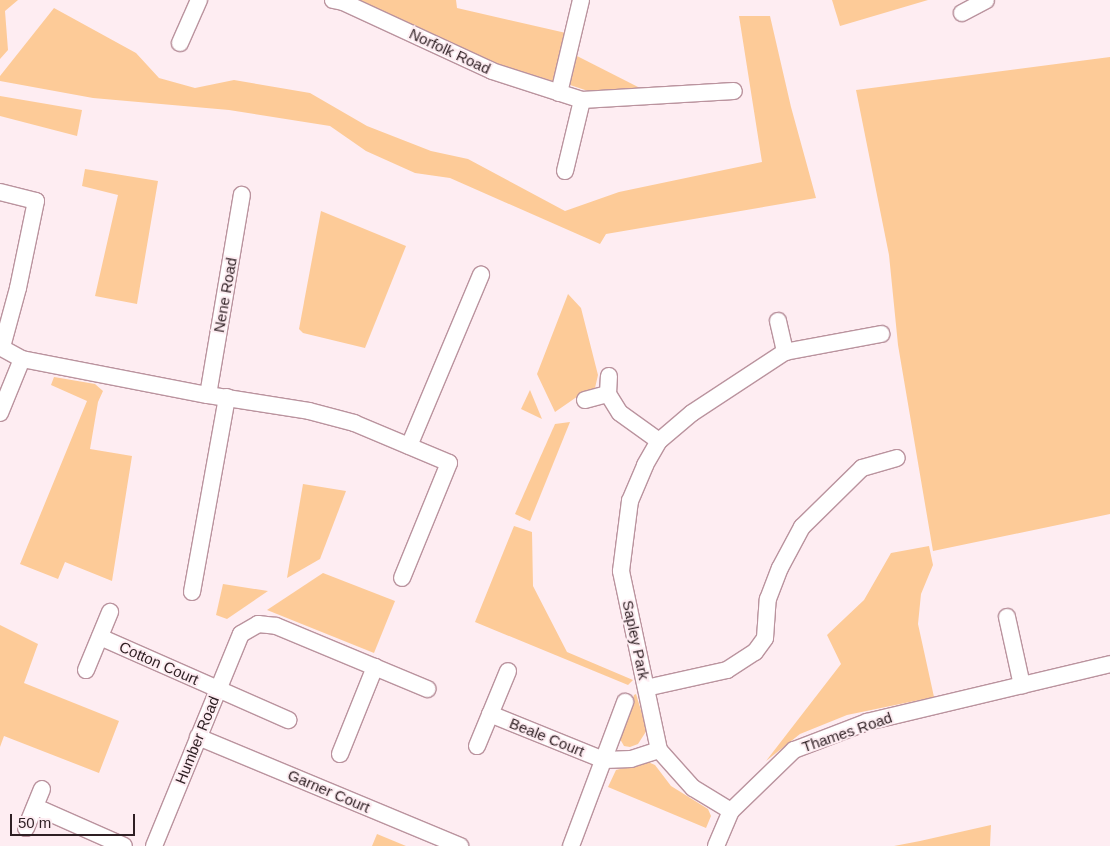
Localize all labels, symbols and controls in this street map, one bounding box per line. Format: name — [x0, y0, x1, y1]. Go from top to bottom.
street label: Norfolk Road — [407, 24, 493, 78]
street label: Nene Road — [210, 256, 240, 334]
street label: Sapley Park — [619, 599, 653, 681]
street label: Cotton Court — [116, 637, 202, 689]
street label: Humber Road — [171, 693, 223, 787]
street label: Thames Road — [800, 708, 894, 756]
street label: Beale Court — [507, 714, 587, 760]
street label: Garner Court — [285, 766, 373, 816]
scale bar — [12, 804, 138, 836]
text: 50 m — [18, 814, 51, 831]

